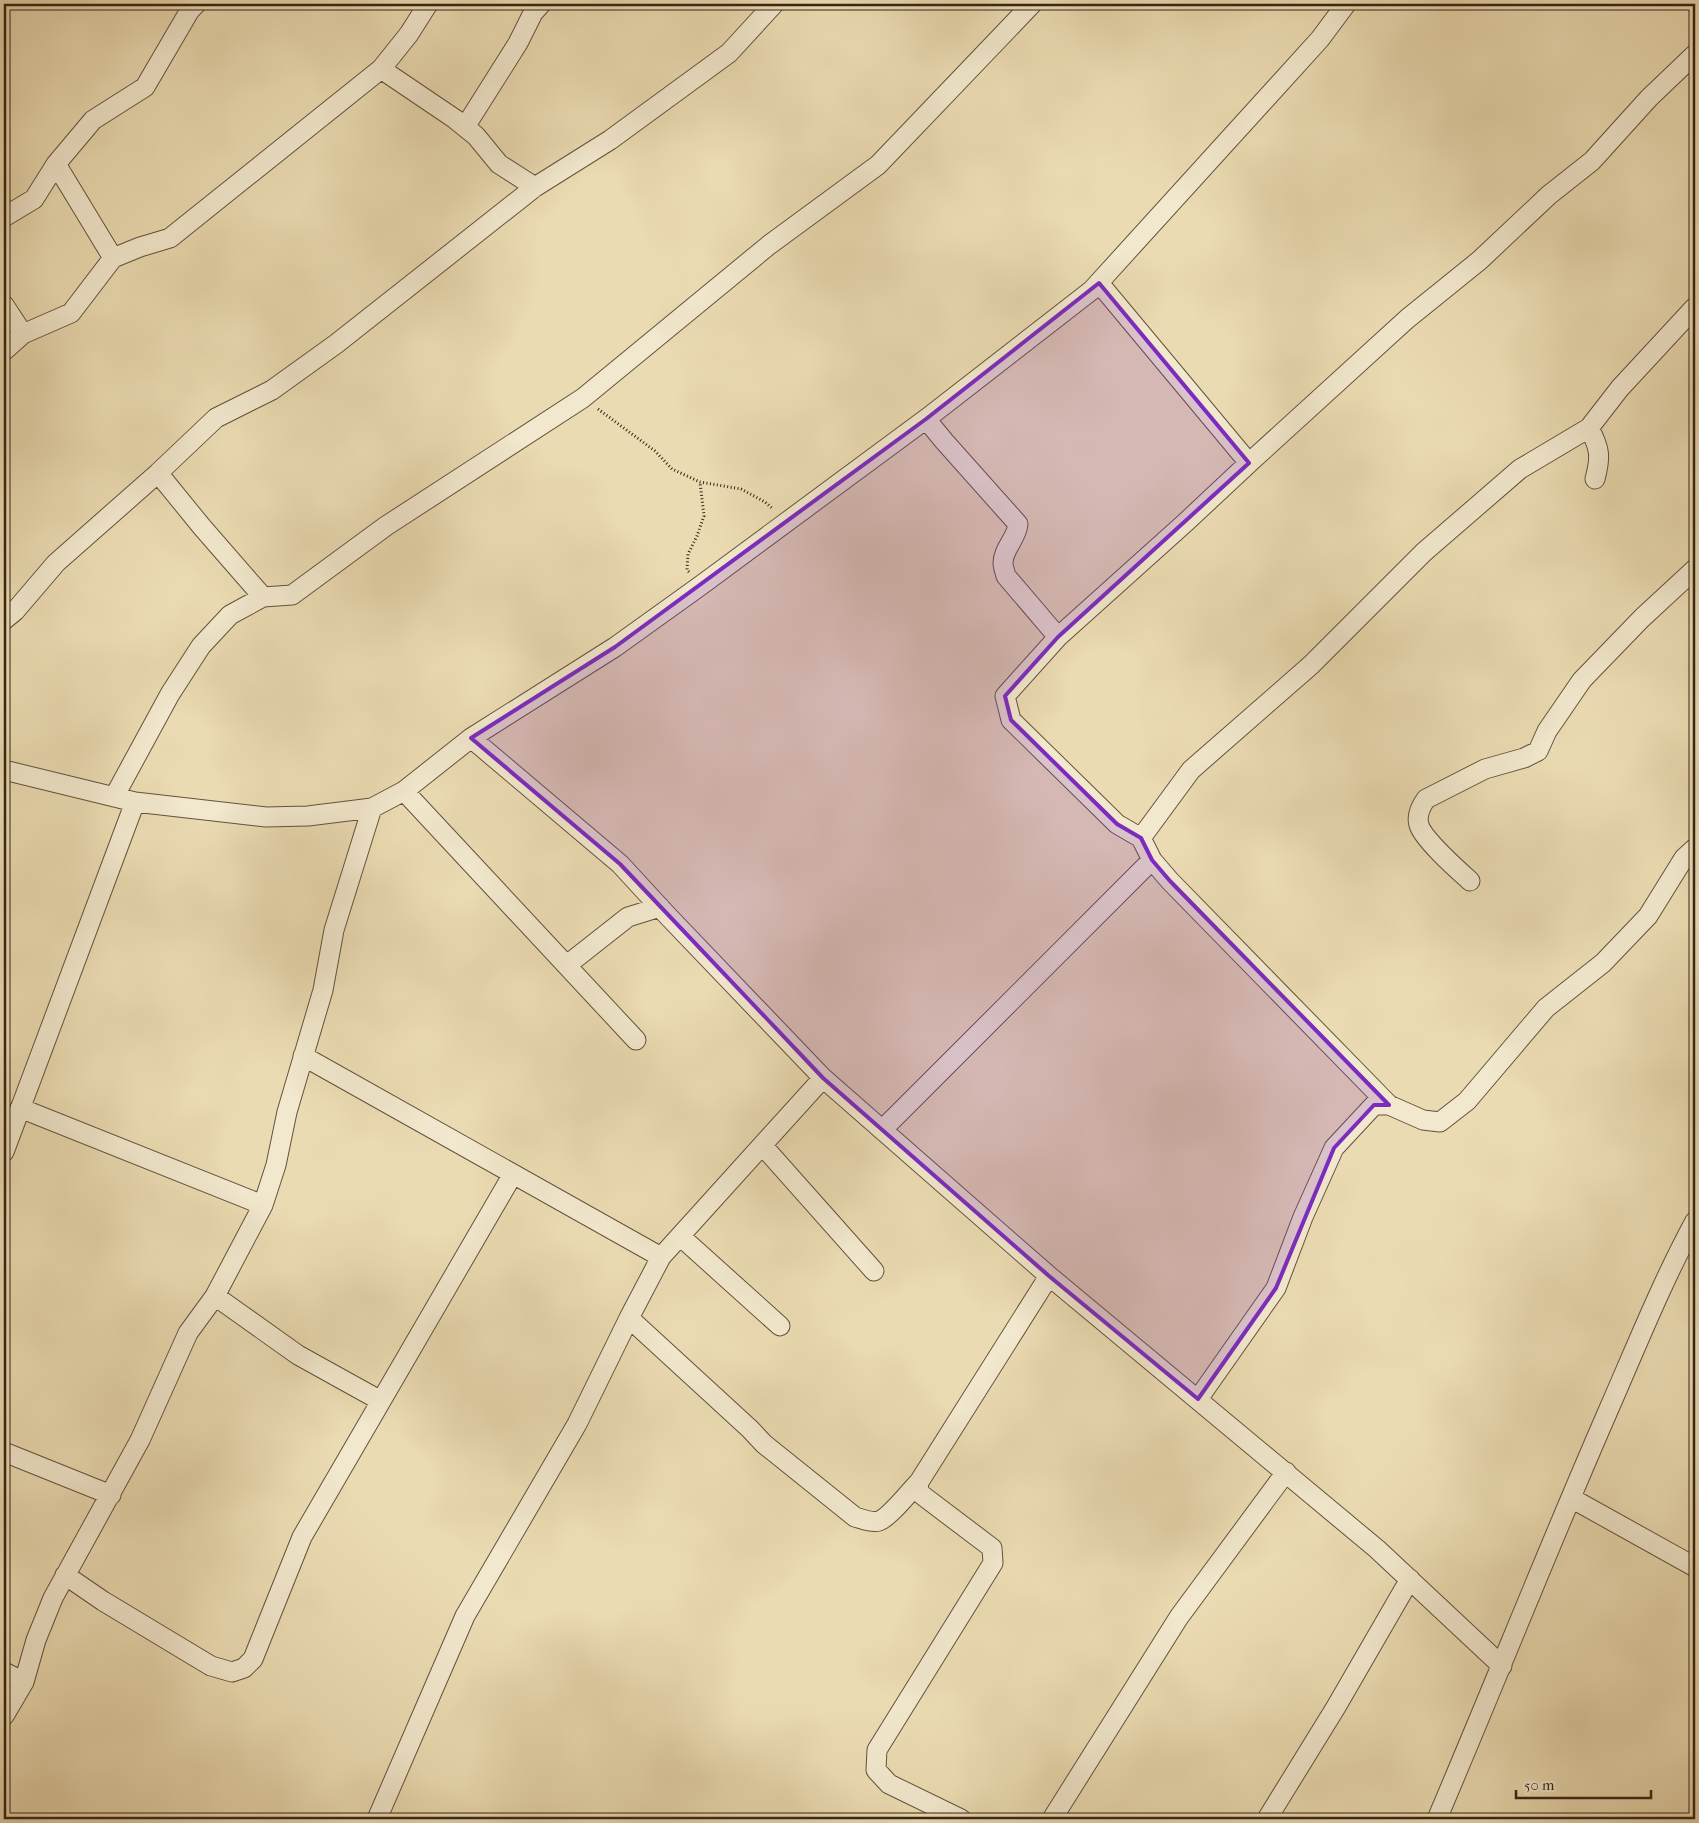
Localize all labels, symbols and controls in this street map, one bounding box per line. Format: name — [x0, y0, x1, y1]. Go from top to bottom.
scale bar — [1516, 1768, 1652, 1800]
text: 50 m — [1524, 1776, 1555, 1794]

